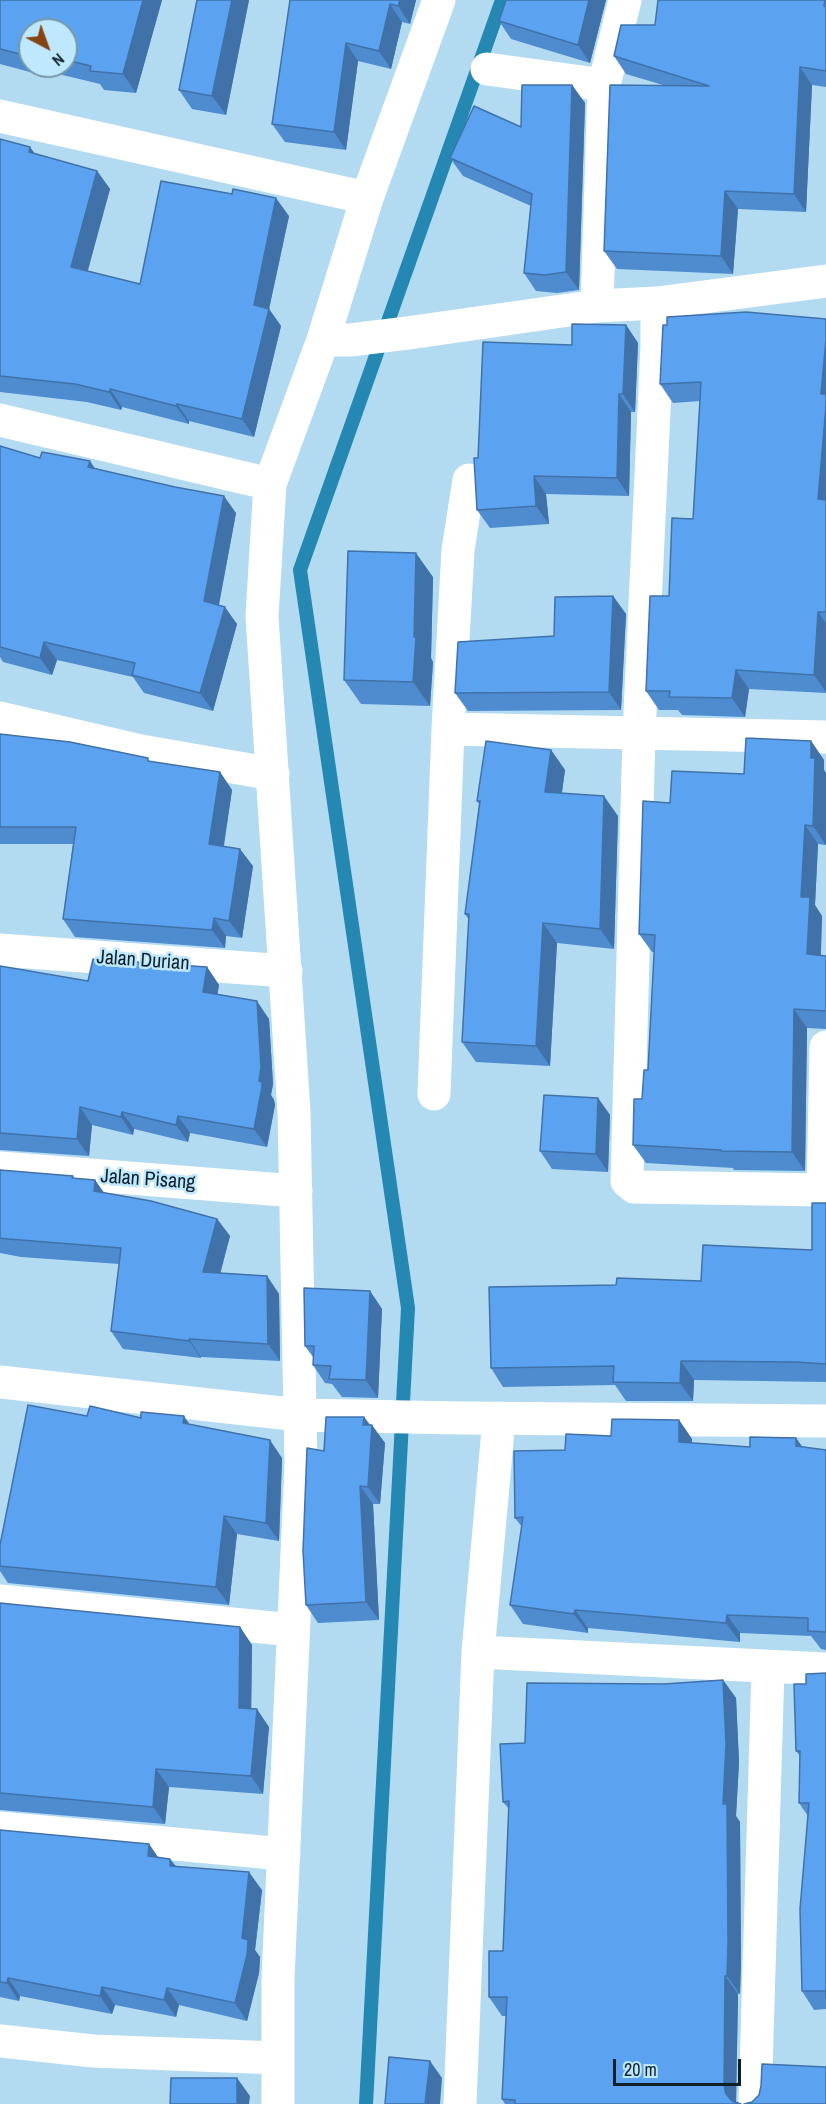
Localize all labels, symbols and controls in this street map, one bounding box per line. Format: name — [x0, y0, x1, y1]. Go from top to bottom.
north arrow — [18, 18, 78, 78]
text: N — [48, 49, 69, 71]
street label: Jalan Durian — [96, 946, 190, 976]
street label: Jalan Pisang — [100, 1165, 196, 1195]
scale bar — [616, 2047, 744, 2085]
text: 20 m — [624, 2057, 657, 2082]

